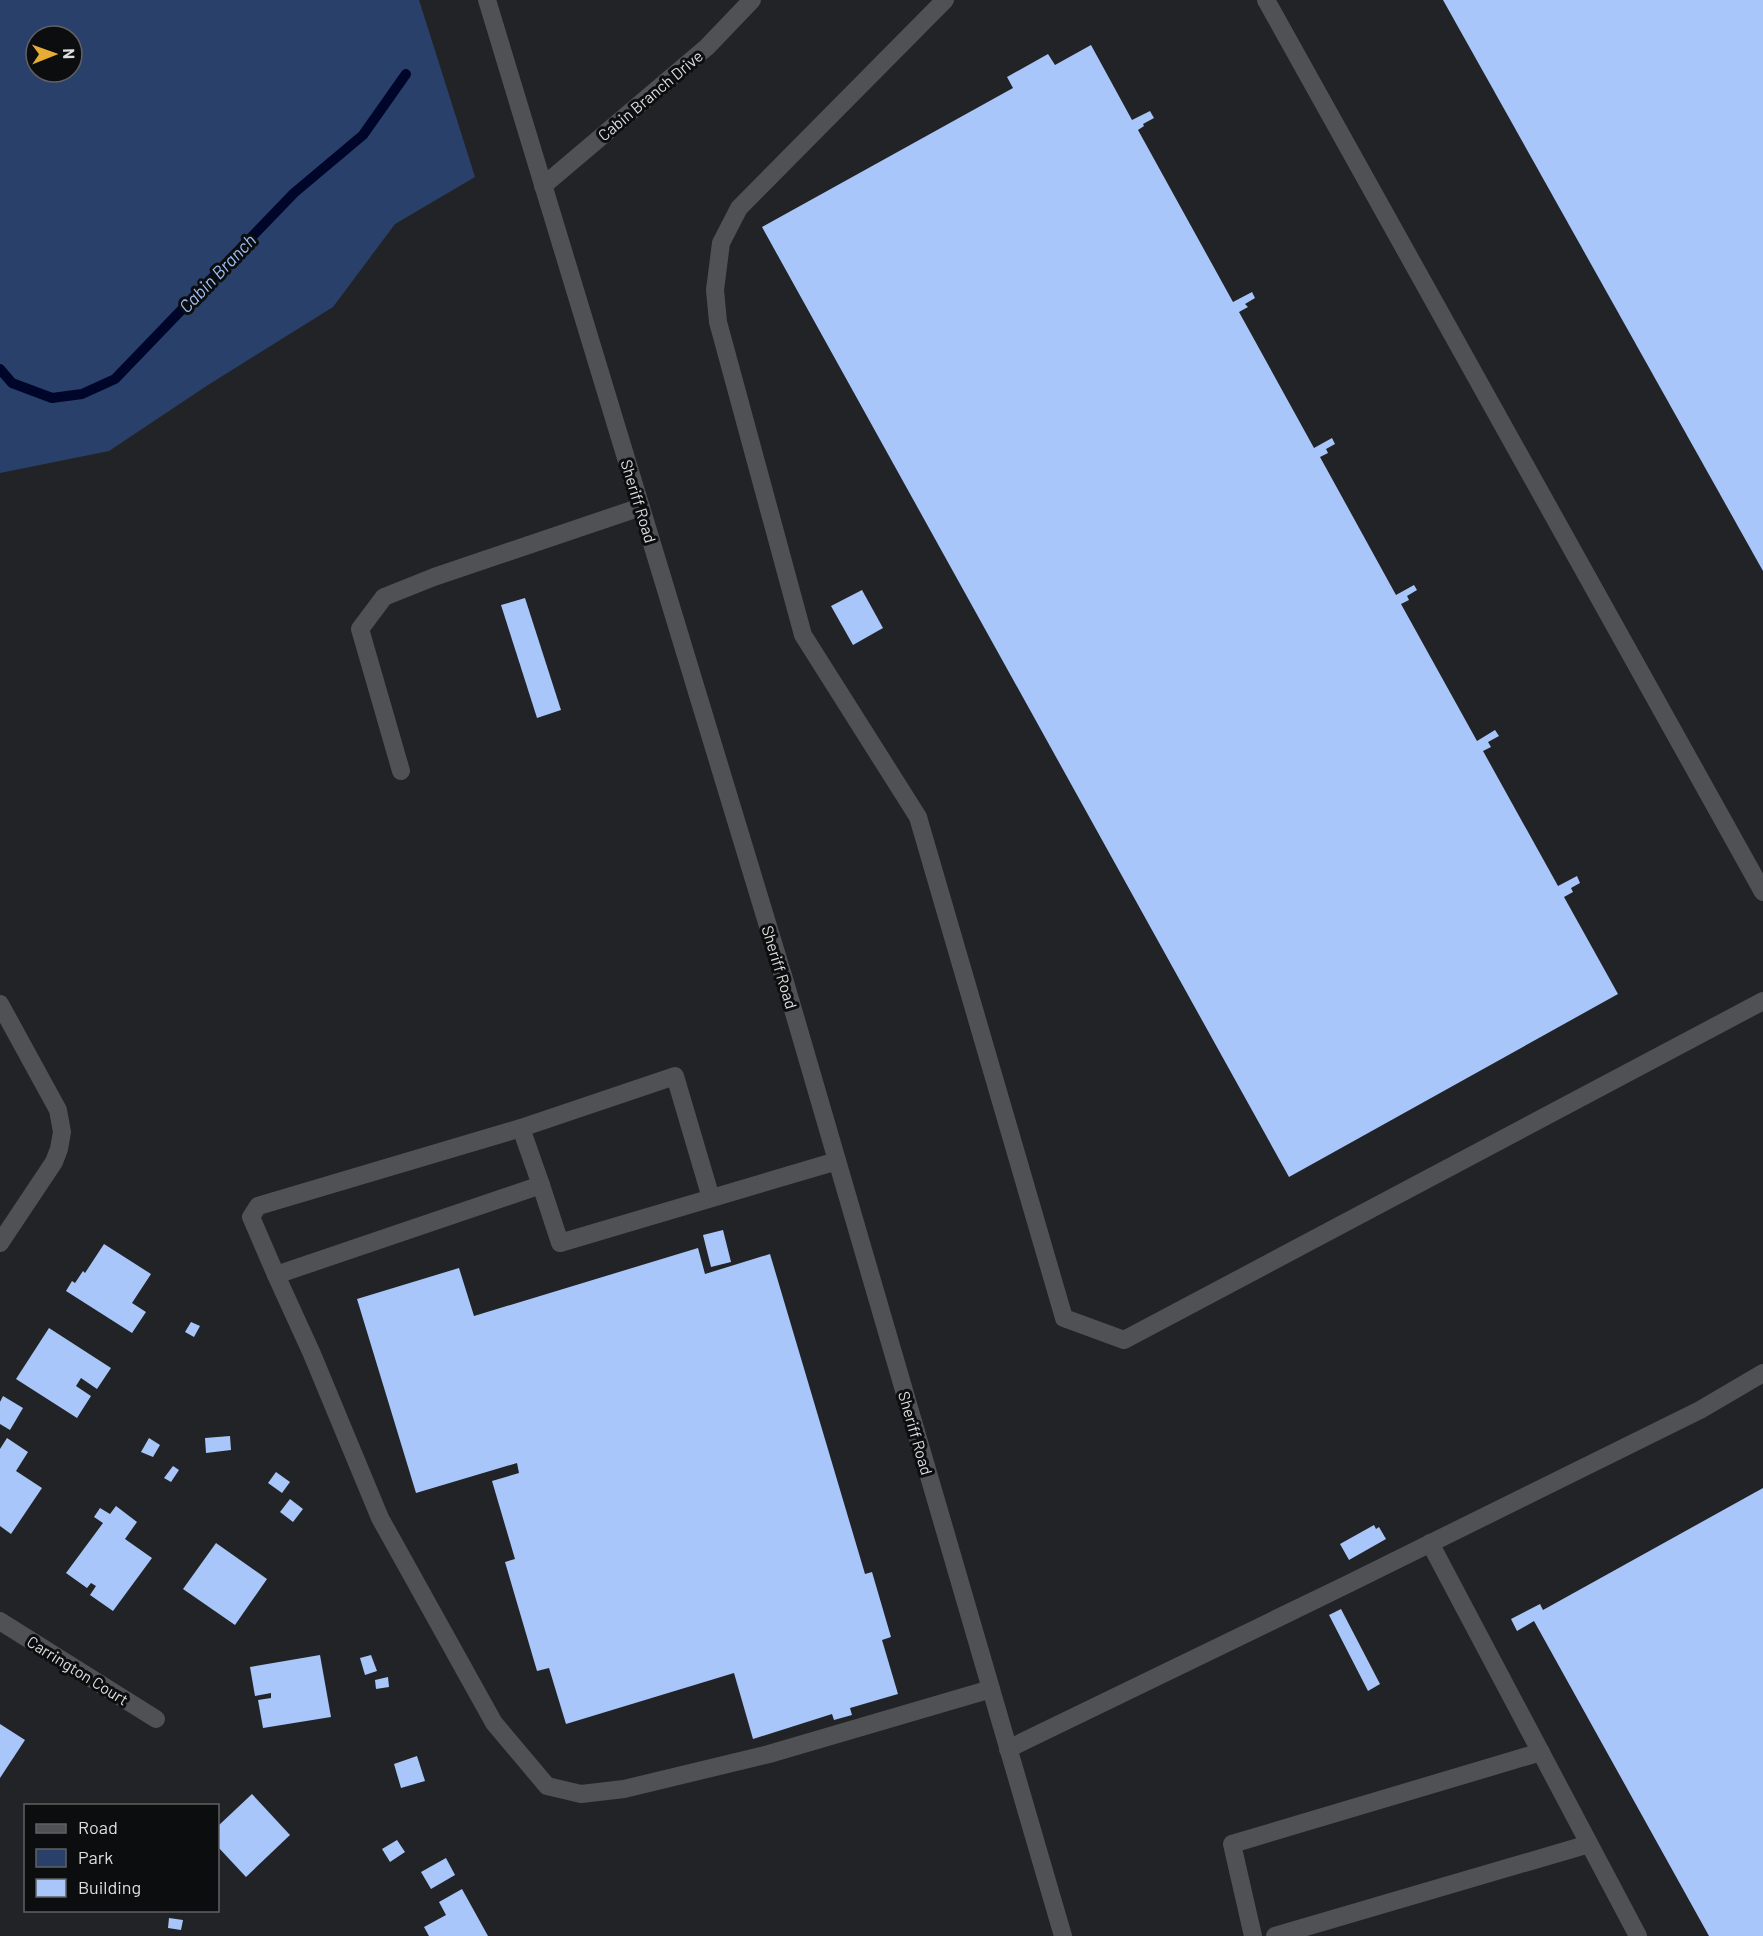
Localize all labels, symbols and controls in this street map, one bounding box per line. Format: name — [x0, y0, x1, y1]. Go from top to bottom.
north arrow — [24, 24, 84, 84]
street label: Cabin Branch Drive — [594, 46, 706, 144]
text: N — [60, 48, 79, 59]
water label: Cabin Branch — [174, 229, 260, 317]
street label: Sheriff Road — [617, 457, 661, 545]
street label: Sheriff Road — [758, 923, 802, 1011]
street label: Sheriff Road — [895, 1389, 937, 1477]
street label: Carrington Court — [24, 1631, 132, 1709]
legend — [24, 1804, 219, 1912]
text: Road — [78, 1816, 118, 1838]
text: Park — [78, 1846, 113, 1868]
text: Building — [78, 1876, 141, 1898]

